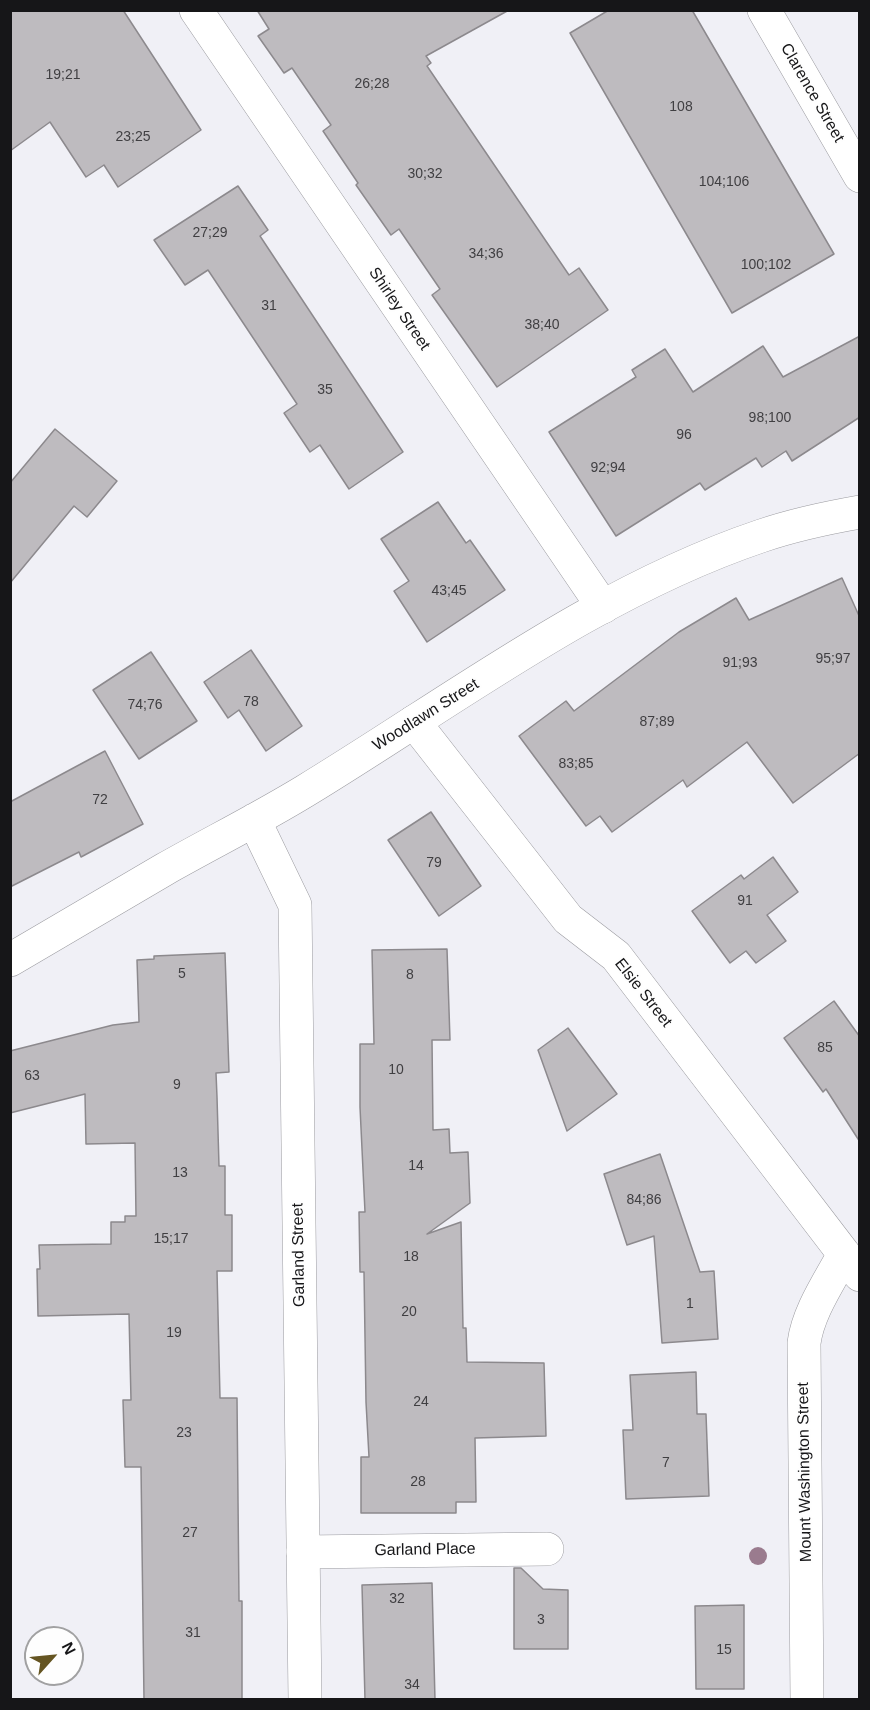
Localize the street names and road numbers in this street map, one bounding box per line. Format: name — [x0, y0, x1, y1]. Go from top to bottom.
street label: Clarence Street — [776, 40, 848, 146]
street label: Shirley Street — [364, 264, 434, 354]
street label: Woodlawn Street — [369, 675, 483, 755]
street label: Elsie Street — [610, 955, 676, 1031]
street label: Garland Street — [288, 1203, 310, 1307]
street label: Mount Washington Street — [794, 1382, 816, 1562]
street label: Garland Place — [374, 1540, 476, 1560]

